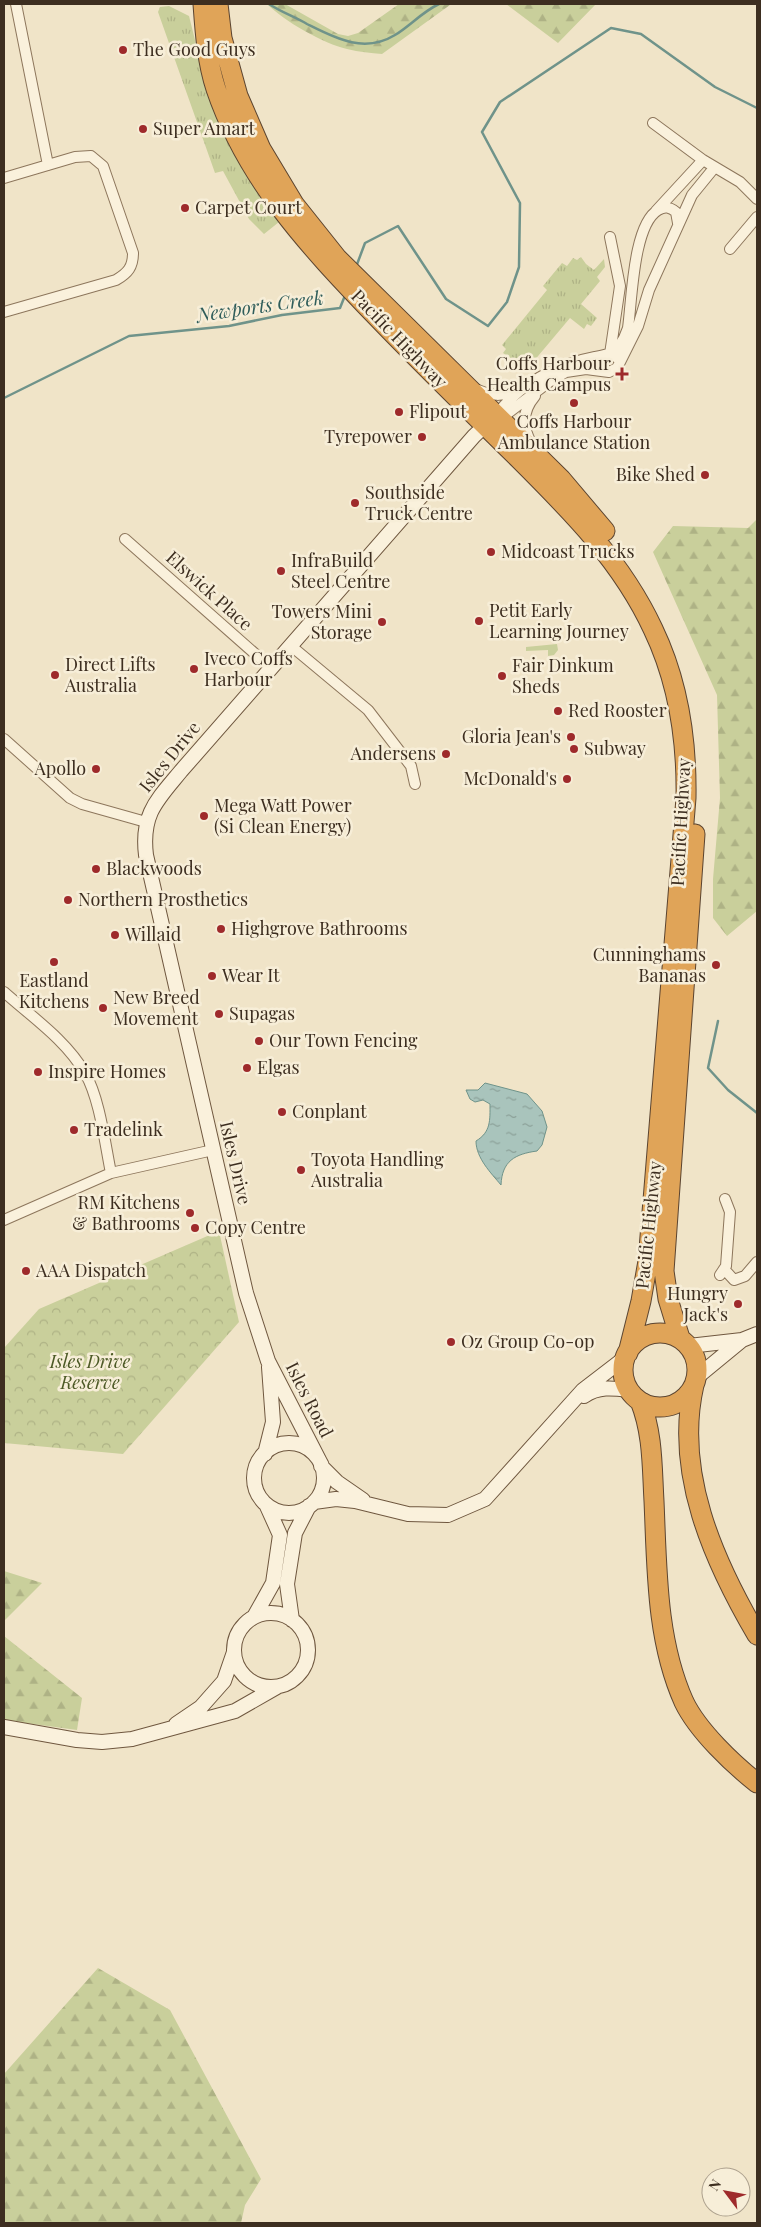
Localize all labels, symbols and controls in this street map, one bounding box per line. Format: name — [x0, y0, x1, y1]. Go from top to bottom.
place label: The Good Guys — [133, 37, 256, 61]
marker: The Good Guys — [117, 44, 129, 56]
place label: Super Amart — [153, 116, 256, 140]
marker: Super Amart — [137, 123, 149, 135]
place label: Carpet Court — [195, 195, 302, 219]
marker: Carpet Court — [179, 202, 191, 214]
water label: Newports Creek — [193, 283, 325, 327]
street label: Pacific Highway — [347, 284, 453, 393]
place label: Coffs Harbour Health Campus — [487, 351, 611, 396]
marker: Coffs Harbour Health Campus — [615, 367, 629, 381]
marker: Coffs Harbour Ambulance Station — [568, 397, 580, 409]
place label: Flipout — [409, 399, 467, 423]
marker: Flipout — [393, 406, 405, 418]
place label: Coffs Harbour Ambulance Station — [497, 409, 650, 454]
place label: Tyrepower — [324, 424, 412, 448]
marker: Tyrepower — [416, 431, 428, 443]
place label: Bike Shed — [616, 462, 696, 486]
marker: Bike Shed — [699, 469, 711, 481]
place label: Southside Truck Centre — [365, 480, 473, 525]
marker: Southside Truck Centre — [349, 497, 361, 509]
place label: Midcoast Trucks — [501, 539, 635, 563]
street label: Elswick Place — [161, 545, 258, 635]
marker: Midcoast Trucks — [485, 546, 497, 558]
place label: InfraBuild Steel Centre — [291, 548, 390, 593]
marker: InfraBuild Steel Centre — [275, 565, 287, 577]
place label: Petit Early Learning Journey — [489, 598, 629, 643]
place label: Towers Mini Storage — [272, 599, 372, 644]
marker: Petit Early Learning Journey — [473, 615, 485, 627]
marker: Towers Mini Storage — [376, 616, 388, 628]
place label: Iveco Coffs Harbour — [204, 646, 293, 691]
place label: Direct Lifts Australia — [64, 652, 156, 697]
place label: Fair Dinkum Sheds — [512, 653, 614, 698]
marker: Iveco Coffs Harbour — [188, 663, 200, 675]
marker: Direct Lifts Australia — [49, 669, 61, 681]
marker: Fair Dinkum Sheds — [496, 670, 508, 682]
place label: Red Rooster — [568, 698, 667, 722]
marker: Red Rooster — [552, 705, 564, 717]
street label: Isles Drive — [133, 716, 205, 797]
place label: Gloria Jean's — [462, 724, 561, 748]
marker: Gloria Jean's — [565, 731, 577, 743]
place label: Subway — [584, 736, 646, 760]
place label: Andersens — [349, 741, 436, 765]
marker: Subway — [568, 743, 580, 755]
marker: Andersens — [440, 748, 452, 760]
place label: Apollo — [34, 756, 86, 780]
street label: Pacific Highway — [665, 757, 695, 887]
marker: Apollo — [90, 763, 102, 775]
place label: McDonald's — [463, 766, 557, 790]
marker: McDonald's — [561, 773, 573, 785]
place label: Mega Watt Power (Si Clean Energy) — [214, 793, 352, 838]
marker: Mega Watt Power (Si Clean Energy) — [198, 810, 210, 822]
place label: Blackwoods — [106, 856, 202, 880]
marker: Blackwoods — [90, 863, 102, 875]
place label: Northern Prosthetics — [78, 887, 248, 911]
marker: Northern Prosthetics — [62, 894, 74, 906]
place label: Highgrove Bathrooms — [231, 916, 407, 940]
place label: Willaid — [124, 922, 182, 946]
marker: Highgrove Bathrooms — [215, 923, 227, 935]
marker: Willaid — [109, 929, 121, 941]
place label: Cunninghams Bananas — [593, 942, 706, 987]
marker: Eastland Kitchens — [48, 956, 60, 968]
marker: Cunninghams Bananas — [710, 959, 722, 971]
place label: Wear It — [221, 963, 280, 987]
place label: Eastland Kitchens — [19, 968, 89, 1013]
marker: Wear It — [206, 970, 218, 982]
place label: New Breed Movement — [113, 985, 200, 1030]
place label: Supagas — [229, 1001, 295, 1025]
marker: New Breed Movement — [97, 1002, 109, 1014]
marker: Supagas — [213, 1008, 225, 1020]
place label: Our Town Fencing — [269, 1028, 418, 1052]
marker: Our Town Fencing — [253, 1035, 265, 1047]
place label: Elgas — [257, 1055, 299, 1079]
place label: Inspire Homes — [48, 1059, 166, 1083]
marker: Elgas — [241, 1062, 253, 1074]
marker: Inspire Homes — [32, 1066, 44, 1078]
place label: Conplant — [292, 1099, 367, 1123]
marker: Conplant — [276, 1106, 288, 1118]
place label: Tradelink — [84, 1117, 163, 1141]
street label: Isles Drive — [215, 1119, 257, 1207]
marker: Tradelink — [68, 1124, 80, 1136]
place label: Toyota Handling Australia — [310, 1147, 444, 1192]
street label: Pacific Highway — [629, 1160, 667, 1290]
marker: Toyota Handling Australia — [295, 1164, 307, 1176]
place label: RM Kitchens & Bathrooms — [72, 1190, 180, 1235]
marker: RM Kitchens & Bathrooms — [184, 1207, 196, 1219]
place label: Copy Centre — [205, 1215, 306, 1239]
marker: Copy Centre — [189, 1222, 201, 1234]
place label: AAA Dispatch — [35, 1258, 146, 1282]
marker: AAA Dispatch — [20, 1265, 32, 1277]
place label: Hungry Jack's — [667, 1281, 728, 1326]
marker: Hungry Jack's — [732, 1298, 744, 1310]
place label: Oz Group Co-op — [461, 1329, 595, 1353]
marker: Oz Group Co-op — [445, 1336, 457, 1348]
park label: Isles Drive Reserve — [49, 1349, 131, 1394]
street label: Isles Road — [281, 1358, 339, 1442]
north arrow — [701, 2167, 751, 2217]
text: N — [704, 2176, 725, 2194]

